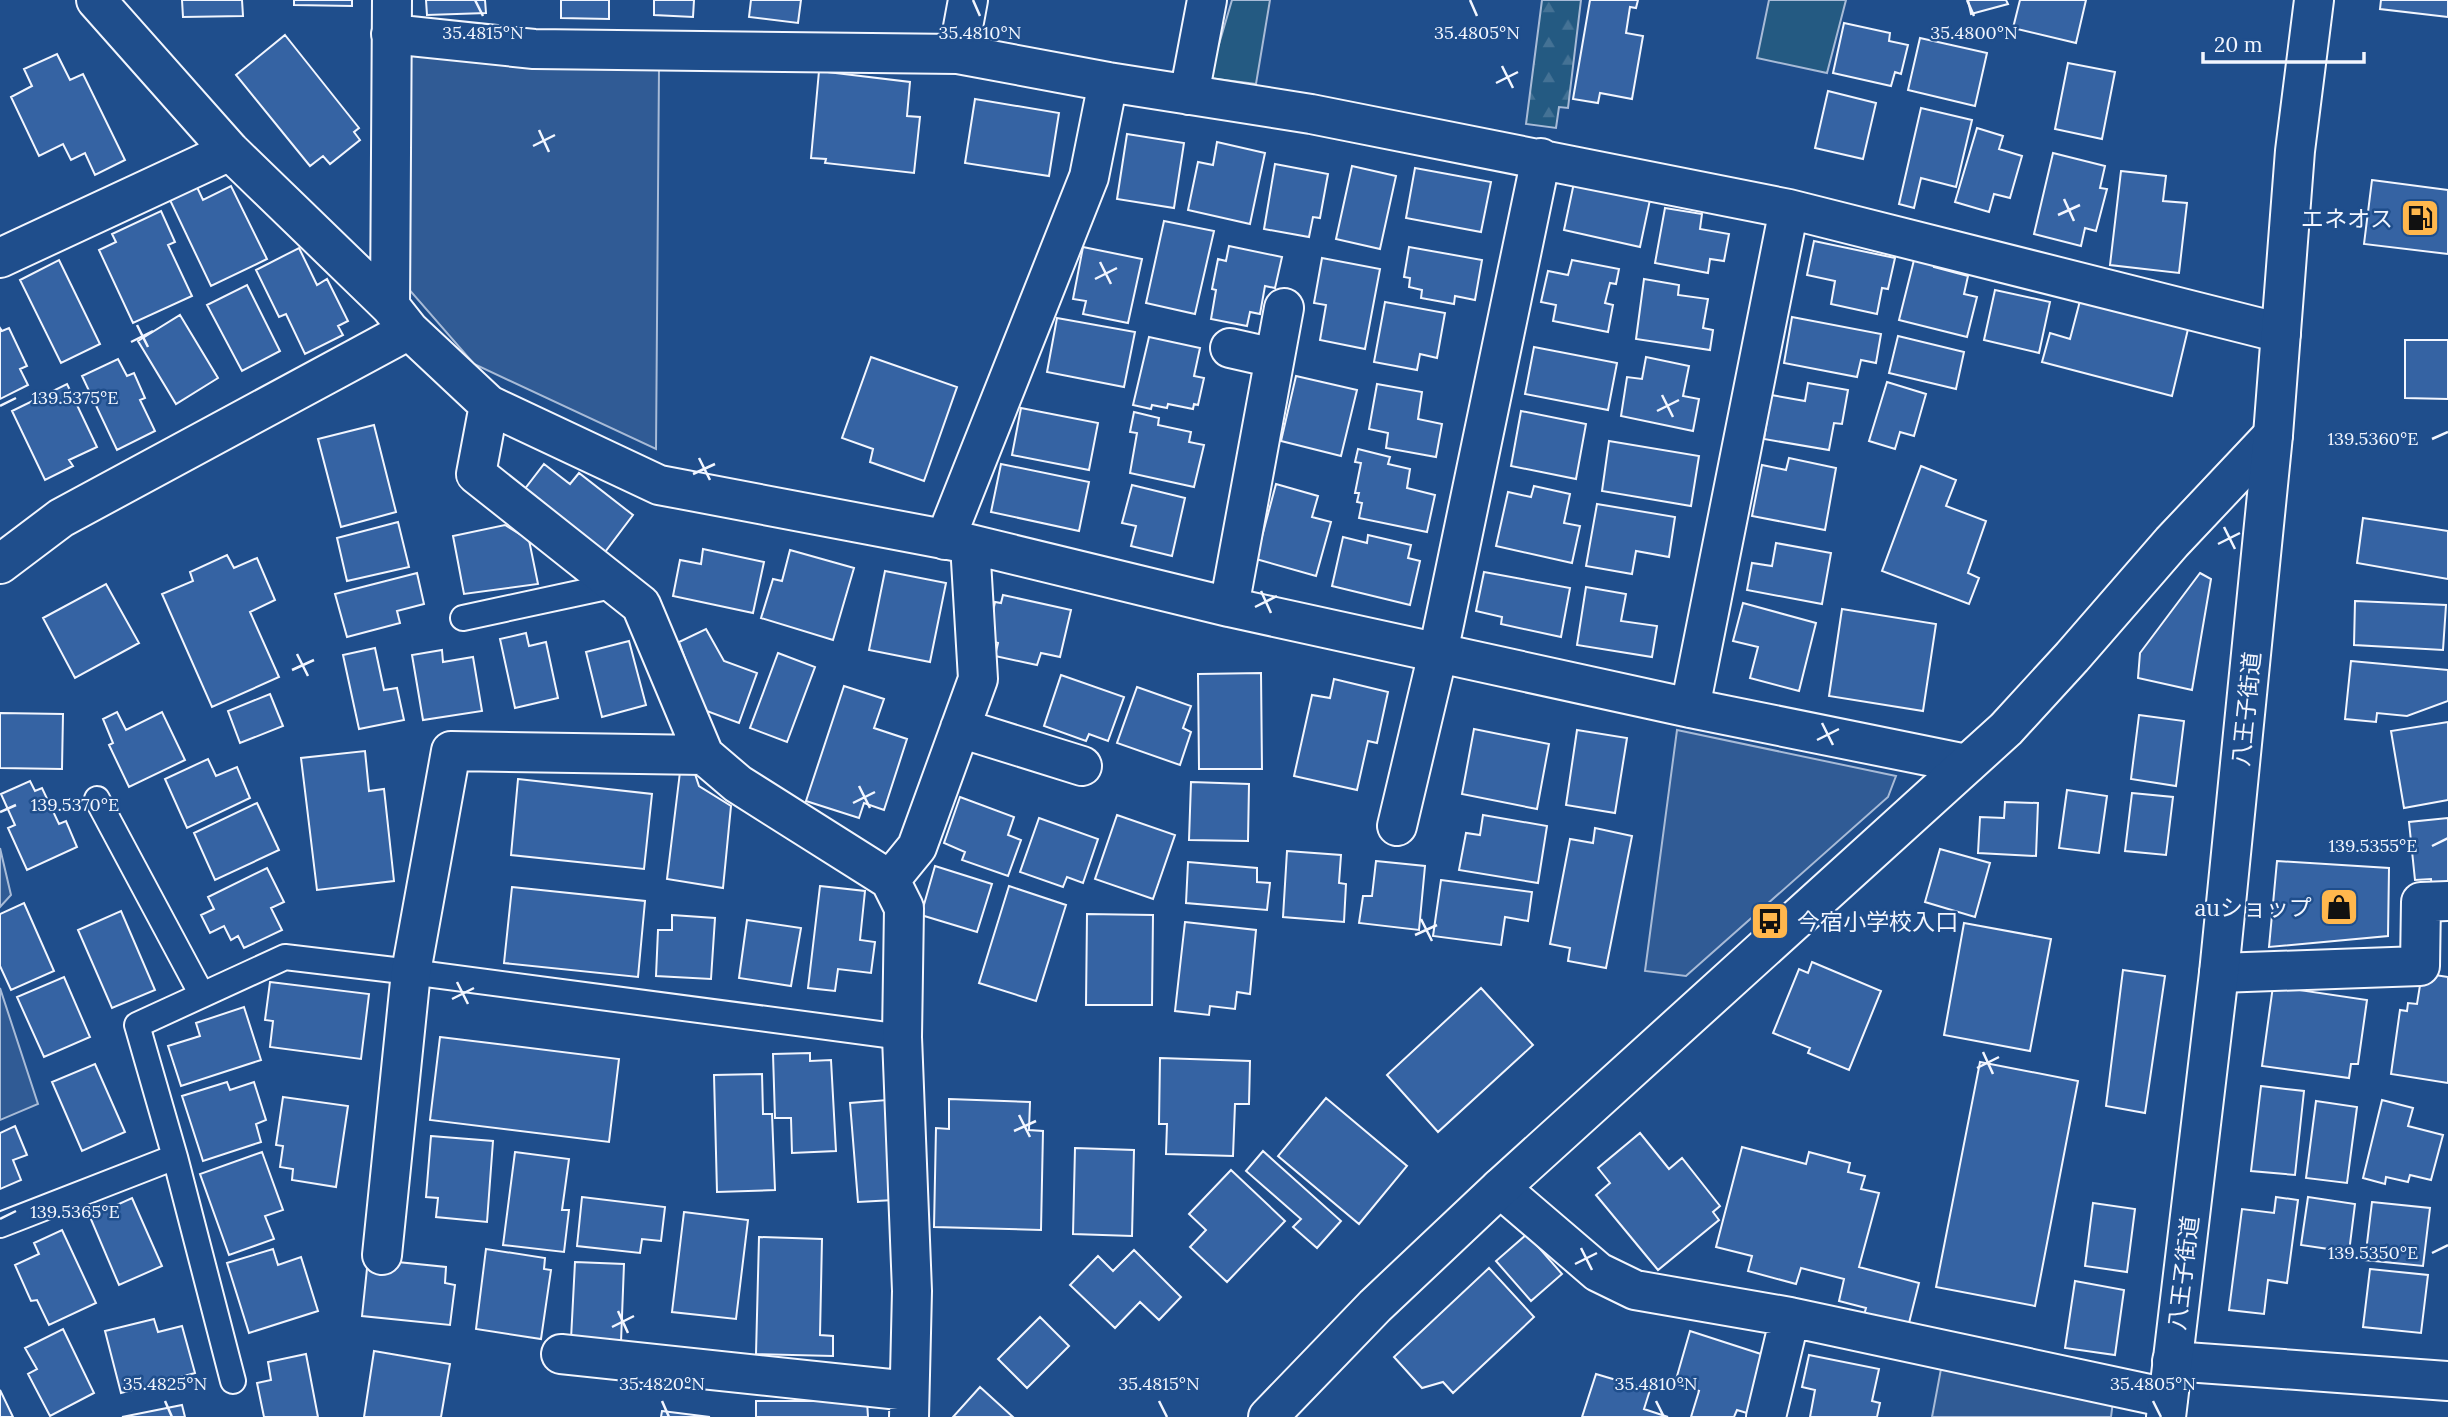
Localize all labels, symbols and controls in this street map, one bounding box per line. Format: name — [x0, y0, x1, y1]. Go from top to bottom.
text: 35.4815°N — [442, 21, 524, 44]
text: 35.4810°N — [939, 21, 1021, 44]
text: 35.4805°N — [1434, 21, 1520, 44]
text: 35.4800°N — [1930, 21, 2018, 44]
scale bar — [2203, 21, 2364, 65]
text: 20 m — [2214, 31, 2263, 58]
fuel station icon: エネオス — [2399, 197, 2441, 239]
place label: エネオス — [2301, 204, 2393, 233]
text: 139.5375°E — [31, 386, 119, 409]
text: 139.5360°E — [2327, 427, 2419, 450]
street label: 八王子街道 — [2226, 650, 2266, 768]
text: 139.5370°E — [31, 793, 119, 816]
text: 139.5355°E — [2328, 834, 2418, 857]
shop icon: auショップ — [2318, 886, 2360, 928]
place label: auショップ — [2195, 893, 2312, 922]
bus stop icon: 今宿小学校入口 — [1749, 900, 1791, 942]
place label: 今宿小学校入口 — [1797, 907, 1958, 936]
text: 139.5365°E — [30, 1200, 120, 1223]
street label: 八王子街道 — [2162, 1214, 2204, 1332]
text: 139.5350°E — [2328, 1241, 2418, 1264]
text: 35.4825°N — [123, 1372, 207, 1395]
text: 35.4820°N — [619, 1372, 705, 1395]
text: 35.4815°N — [1118, 1372, 1200, 1395]
text: 35.4810°N — [1615, 1372, 1697, 1395]
text: 35.4805°N — [2110, 1372, 2196, 1395]

